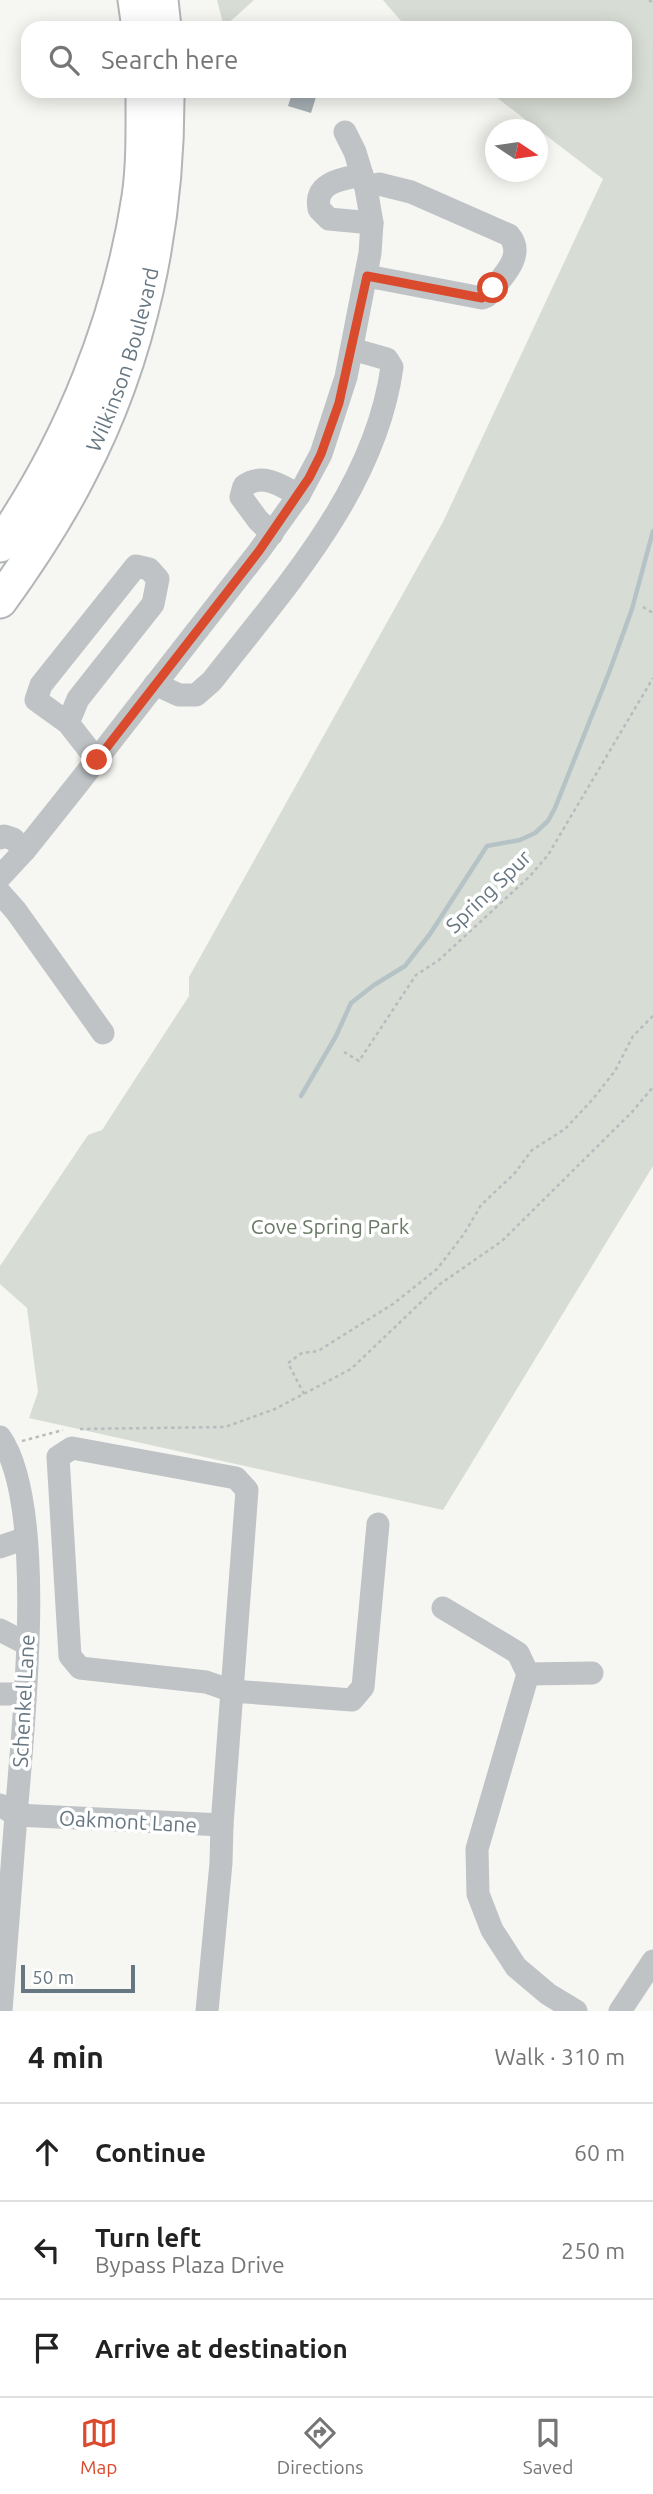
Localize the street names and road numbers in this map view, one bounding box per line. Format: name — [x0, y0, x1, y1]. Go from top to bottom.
street label: Wilkinson Boulevard — [81, 265, 163, 455]
street label: Spring Spur — [441, 845, 535, 937]
street label: Schenkel Lane — [8, 1634, 38, 1768]
street label: Oakmont Lane — [58, 1805, 198, 1837]

